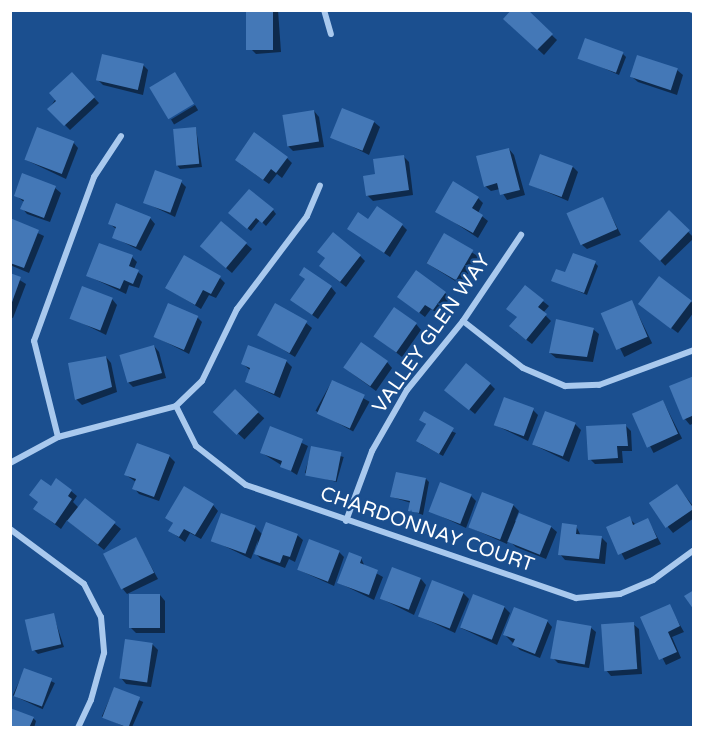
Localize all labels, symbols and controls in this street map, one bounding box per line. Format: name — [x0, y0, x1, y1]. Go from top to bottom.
street label: VALLEY GLEN WAY — [368, 250, 496, 418]
street label: CHARDONNAY COURT — [317, 482, 537, 578]

